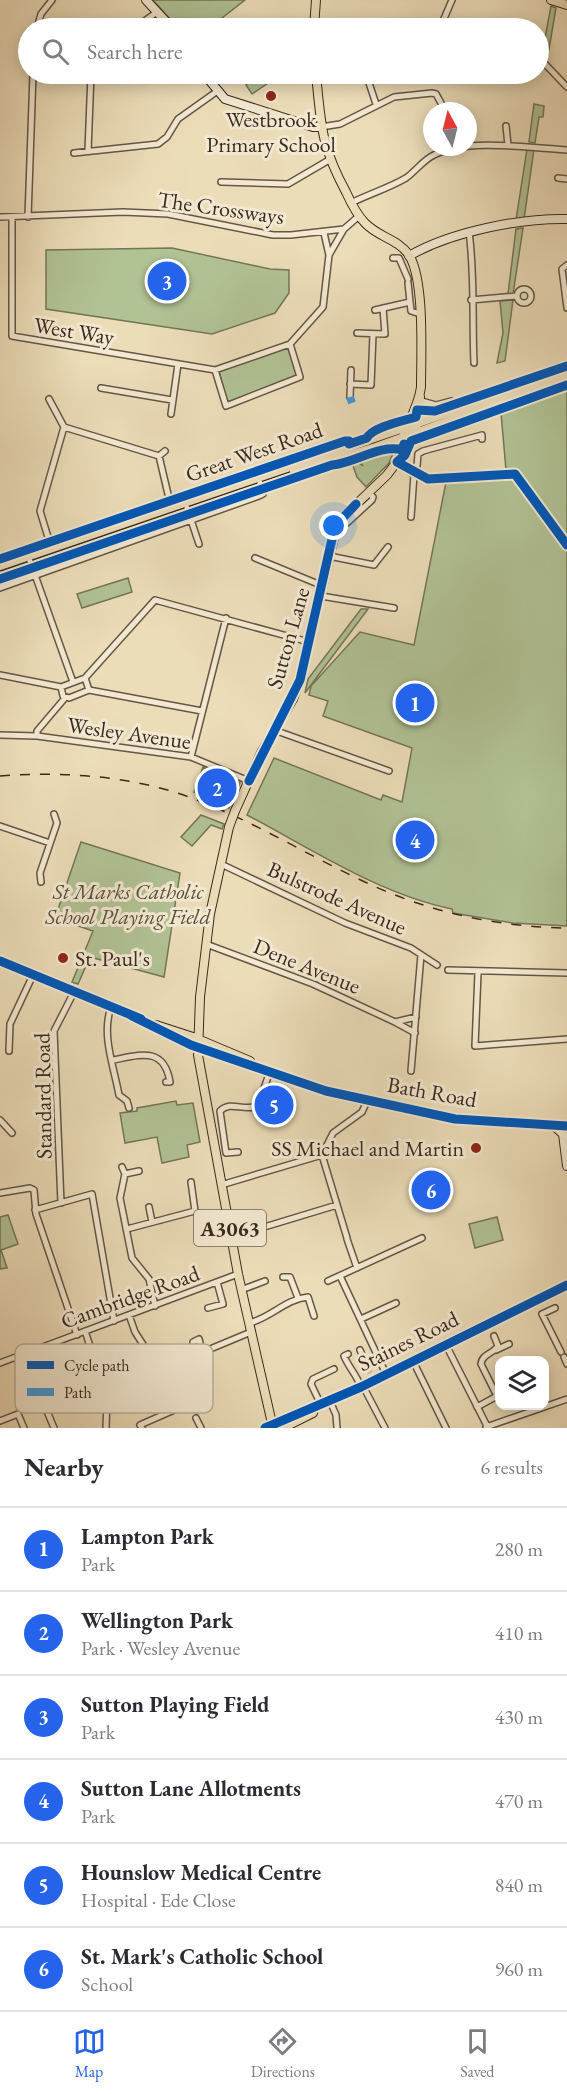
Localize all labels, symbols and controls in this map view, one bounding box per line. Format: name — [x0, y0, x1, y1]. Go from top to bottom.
search box — [18, 18, 549, 84]
icon: search — [39, 35, 72, 68]
text: Search here — [87, 37, 182, 66]
marker: Westbrook Primary School — [264, 89, 278, 103]
north arrow — [423, 102, 477, 156]
place label: Westbrook Primary School — [206, 105, 336, 159]
street label: The Crossways — [156, 185, 286, 231]
pin: 3 — [148, 258, 186, 304]
street label: West Way — [32, 310, 117, 352]
street label: Great West Road — [182, 415, 327, 489]
your location — [319, 511, 348, 540]
street label: Sutton Lane — [260, 583, 316, 692]
pin: 1 — [396, 680, 434, 726]
street label: Wesley Avenue — [65, 710, 193, 756]
pin: 2 — [198, 766, 236, 810]
pin: 4 — [396, 818, 434, 862]
street label: Bulstrode Avenue — [263, 854, 411, 942]
park label: St Marks Catholic School Playing Field — [44, 877, 211, 931]
street label: Dene Avenue — [249, 931, 365, 1001]
place label: St. Paul's — [75, 944, 150, 973]
marker: St. Paul's — [56, 951, 70, 965]
street label: Standard Road — [27, 1032, 59, 1159]
street label: Bath Road — [385, 1070, 480, 1114]
pin: 5 — [254, 1082, 294, 1128]
place label: SS Michael and Martin — [271, 1134, 464, 1163]
marker: SS Michael and Martin — [469, 1141, 483, 1155]
pin: 6 — [412, 1168, 450, 1212]
road number: A3063 — [194, 1210, 266, 1246]
street label: Cambridge Road — [57, 1258, 204, 1335]
street label: Staines Road — [353, 1304, 464, 1378]
legend — [15, 1344, 213, 1413]
text: Cycle path — [64, 1355, 129, 1376]
map controls — [495, 1356, 549, 1410]
button: layers — [495, 1356, 549, 1410]
text: Path — [64, 1382, 92, 1403]
text: Nearby — [24, 1450, 104, 1484]
text: 6 results — [480, 1454, 543, 1480]
text: Lampton Park — [81, 1522, 214, 1551]
text: 1 — [38, 1536, 49, 1562]
text: 280 m — [495, 1536, 543, 1562]
text: Park — [81, 1551, 115, 1577]
text: Wellington Park — [81, 1606, 233, 1635]
text: 2 — [38, 1620, 49, 1646]
text: 410 m — [495, 1620, 543, 1646]
text: Park · Wesley Avenue — [81, 1635, 240, 1661]
text: Sutton Playing Field — [81, 1690, 269, 1719]
text: 3 — [38, 1704, 49, 1730]
text: 430 m — [495, 1704, 543, 1730]
text: Park — [81, 1719, 115, 1745]
text: Sutton Lane Allotments — [81, 1774, 301, 1803]
text: 4 — [38, 1788, 49, 1814]
text: 470 m — [495, 1788, 543, 1814]
text: Park — [81, 1803, 115, 1829]
text: Hounslow Medical Centre — [81, 1858, 321, 1887]
text: 5 — [38, 1872, 49, 1898]
text: 840 m — [495, 1872, 543, 1898]
text: Hospital · Ede Close — [81, 1887, 236, 1913]
text: St. Mark's Catholic School — [81, 1942, 323, 1971]
text: 6 — [38, 1956, 49, 1982]
text: 960 m — [495, 1956, 543, 1982]
text: School — [81, 1971, 133, 1997]
tab: Map — [73, 2025, 106, 2082]
tab: Directions — [251, 2025, 315, 2082]
tab: Saved — [460, 2025, 494, 2082]

